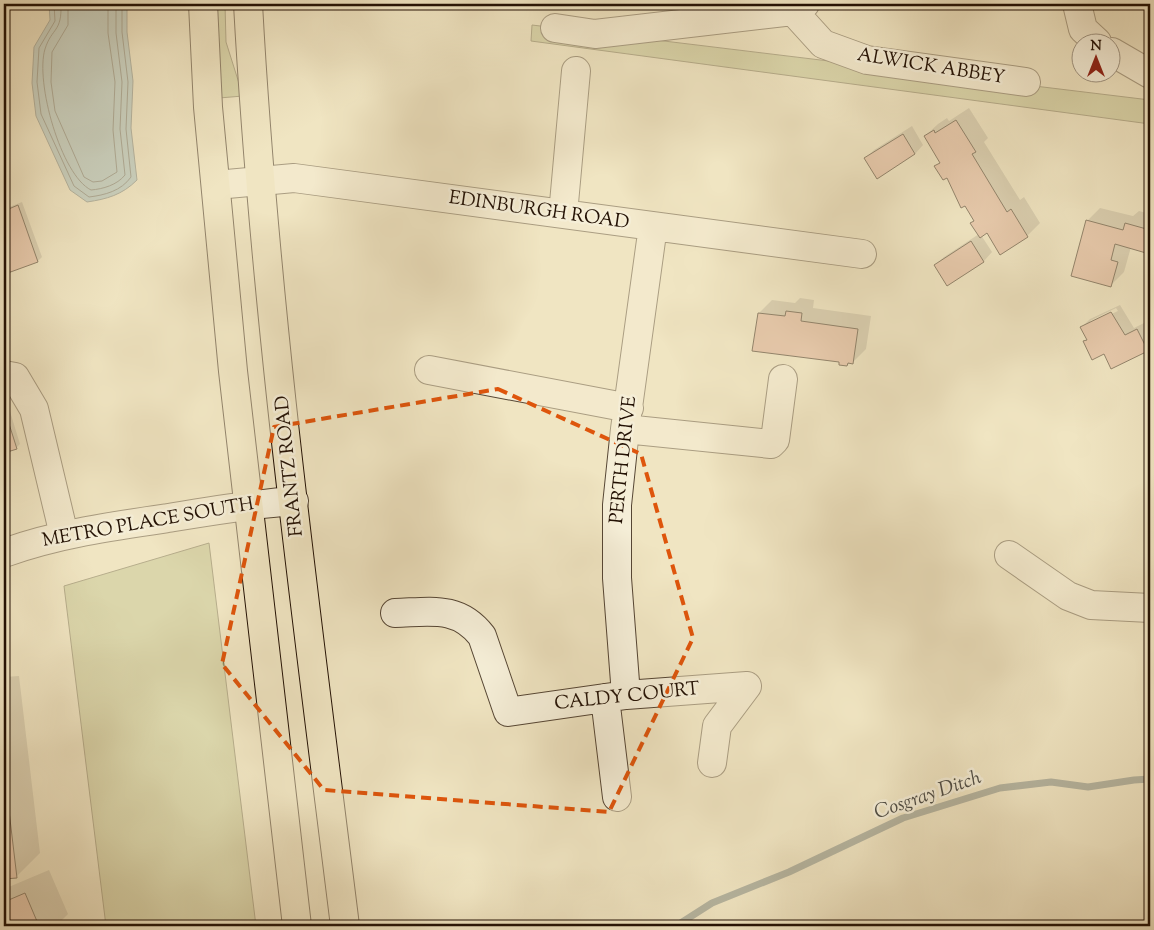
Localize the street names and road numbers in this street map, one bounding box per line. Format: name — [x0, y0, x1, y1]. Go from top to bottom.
street label: ALWICK ABBEY — [855, 42, 1007, 92]
street label: EDINBURGH ROAD — [447, 185, 631, 237]
street label: FRANTZ ROAD — [269, 394, 311, 538]
street label: PERTH DRIVE — [604, 394, 644, 525]
street label: METRO PLACE SOUTH — [40, 491, 256, 555]
street label: CALDY COURT — [553, 676, 701, 718]

